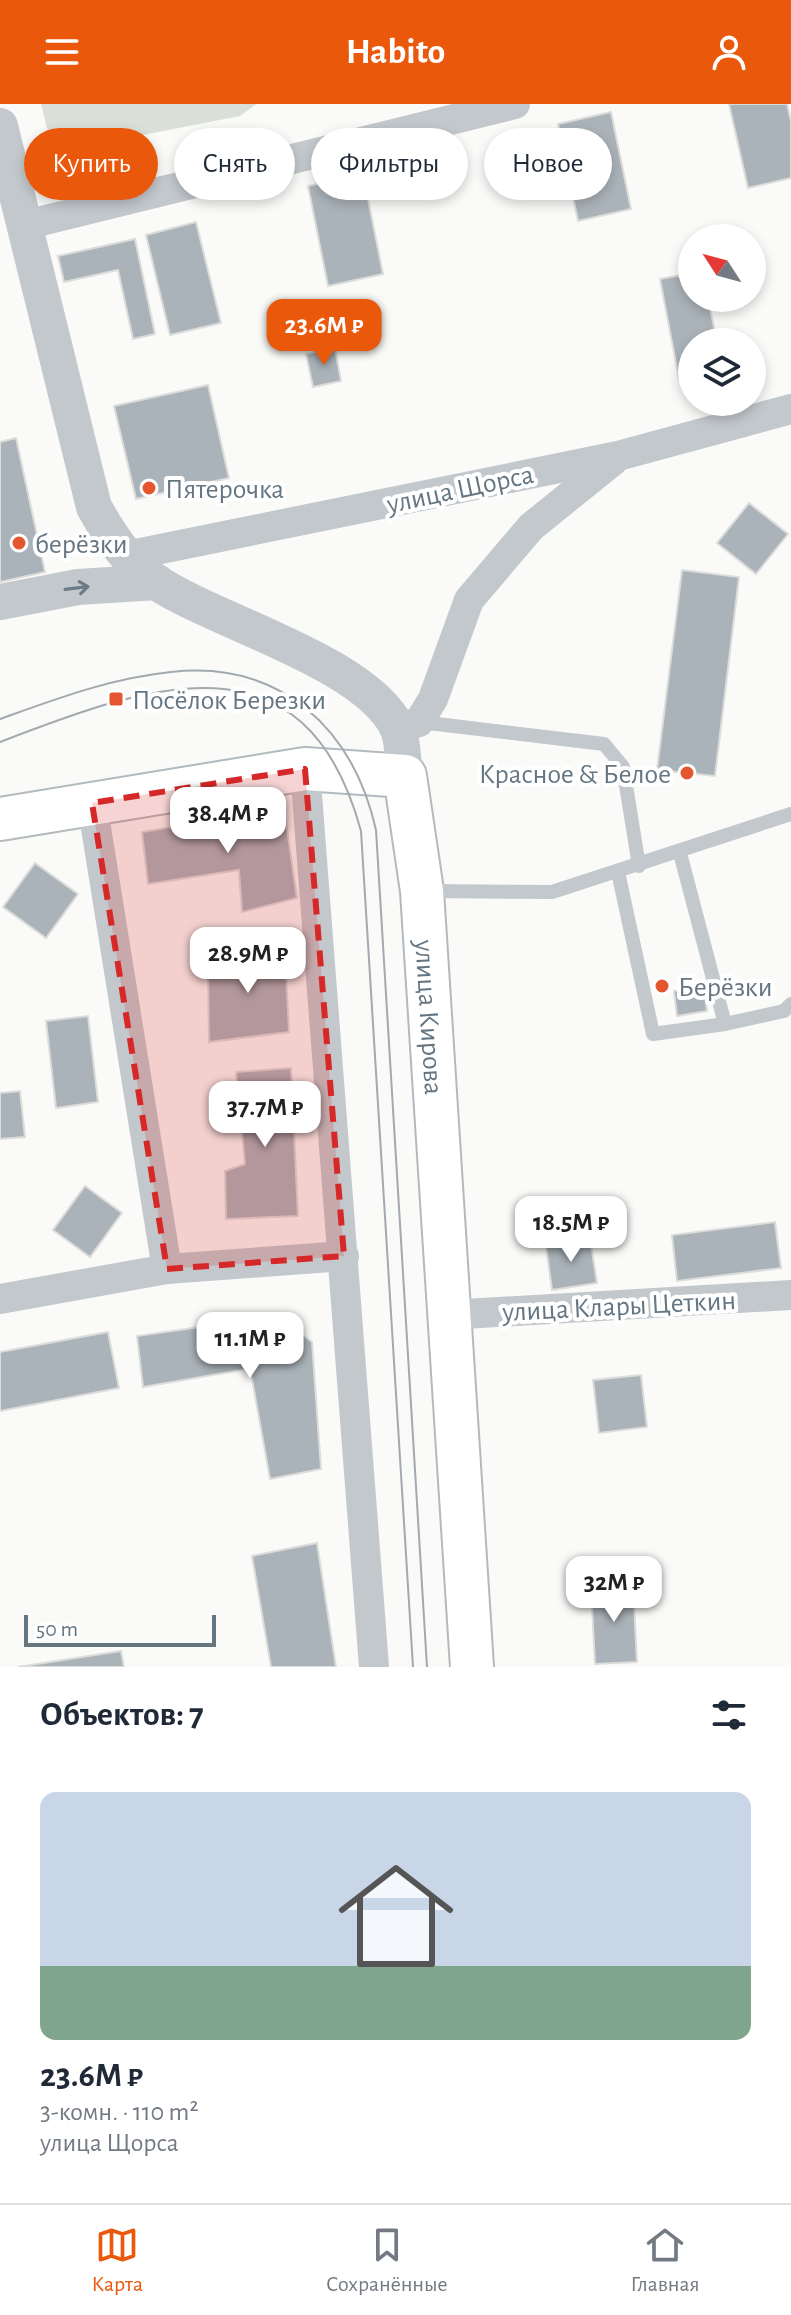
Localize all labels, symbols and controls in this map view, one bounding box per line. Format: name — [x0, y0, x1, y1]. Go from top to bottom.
icon: menu — [40, 30, 84, 74]
icon: person — [707, 30, 751, 74]
text: Habito — [346, 34, 445, 70]
chip: Купить — [24, 128, 158, 200]
chip: Снять — [174, 128, 295, 200]
chip: Фильтры — [311, 128, 468, 200]
chip: Новое — [484, 128, 612, 200]
north arrow — [678, 224, 766, 312]
map controls — [678, 224, 766, 416]
pin: 23.6M ₽ — [250, 299, 398, 367]
text: 23.6M ₽ — [285, 312, 363, 338]
button: layers — [678, 328, 766, 416]
street label: улица Щорса — [384, 461, 536, 519]
place label: Пятерочка — [165, 476, 284, 504]
marker: Пятерочка — [140, 479, 158, 497]
place label: берёзки — [35, 531, 127, 559]
marker: берёзки — [10, 534, 28, 552]
one-way arrow — [63, 581, 90, 596]
place label: Посёлок Березки — [132, 687, 326, 715]
marker: Посёлок Березки — [107, 690, 125, 708]
place label: Красное & Белое — [479, 761, 671, 789]
marker: Красное & Белое — [678, 764, 696, 782]
pin: 38.4M ₽ — [154, 787, 302, 855]
text: 38.4M ₽ — [188, 800, 268, 826]
pin: 28.9M ₽ — [174, 927, 322, 995]
street label: улица Кирова — [409, 938, 447, 1096]
text: 28.9M ₽ — [208, 940, 288, 966]
place label: Берёзки — [678, 974, 773, 1002]
marker: Берёзки — [653, 977, 671, 995]
pin: 37.7M ₽ — [191, 1081, 339, 1149]
text: 37.7M ₽ — [227, 1094, 303, 1120]
pin: 18.5M ₽ — [497, 1196, 645, 1264]
text: 18.5M ₽ — [533, 1209, 609, 1235]
street label: улица Клары Цеткин — [500, 1287, 737, 1327]
pin: 11.1M ₽ — [176, 1312, 324, 1380]
text: 11.1M ₽ — [215, 1325, 285, 1351]
pin: 32M ₽ — [558, 1556, 670, 1624]
text: 32M ₽ — [584, 1569, 644, 1595]
scale bar — [24, 1611, 216, 1647]
text: 50 m — [36, 1618, 78, 1640]
icon: filters — [707, 1693, 751, 1737]
text: Объектов: 7 — [40, 1698, 204, 1732]
icon: home — [324, 1844, 468, 1988]
text: 23.6M ₽ — [40, 2059, 143, 2093]
text: 3-комн. · 110 m² — [40, 2099, 198, 2125]
text: улица Щорса — [40, 2130, 179, 2156]
tab: Карта — [91, 2223, 143, 2297]
tab: Сохранённые — [326, 2223, 448, 2297]
tab: Главная — [630, 2223, 700, 2297]

